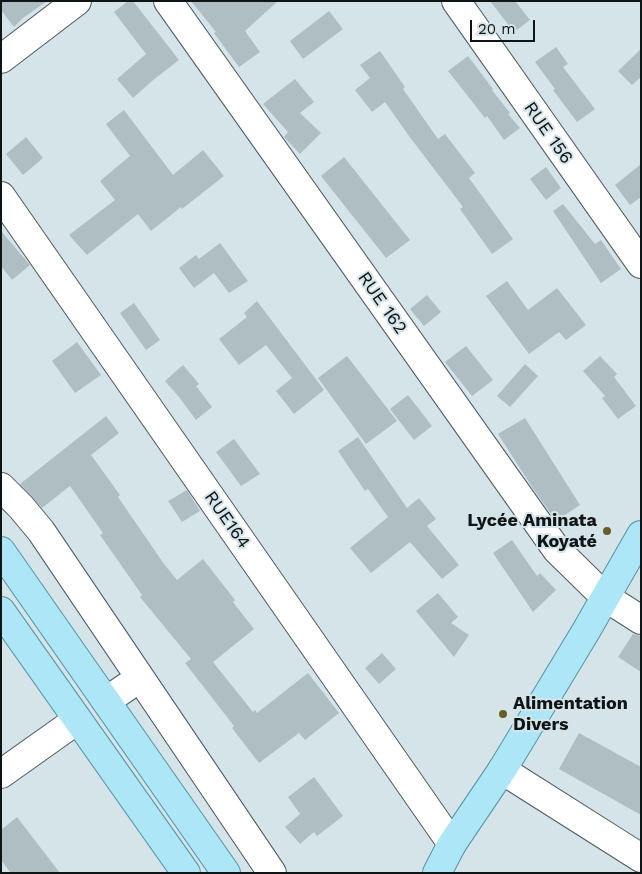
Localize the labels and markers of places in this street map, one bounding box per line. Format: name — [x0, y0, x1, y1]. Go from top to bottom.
place label: Lycée Aminata Koyaté — [467, 510, 597, 552]
marker: Lycée Aminata Koyaté — [601, 525, 613, 537]
place label: Alimentation Divers — [513, 693, 628, 736]
marker: Alimentation Divers — [497, 708, 509, 720]

